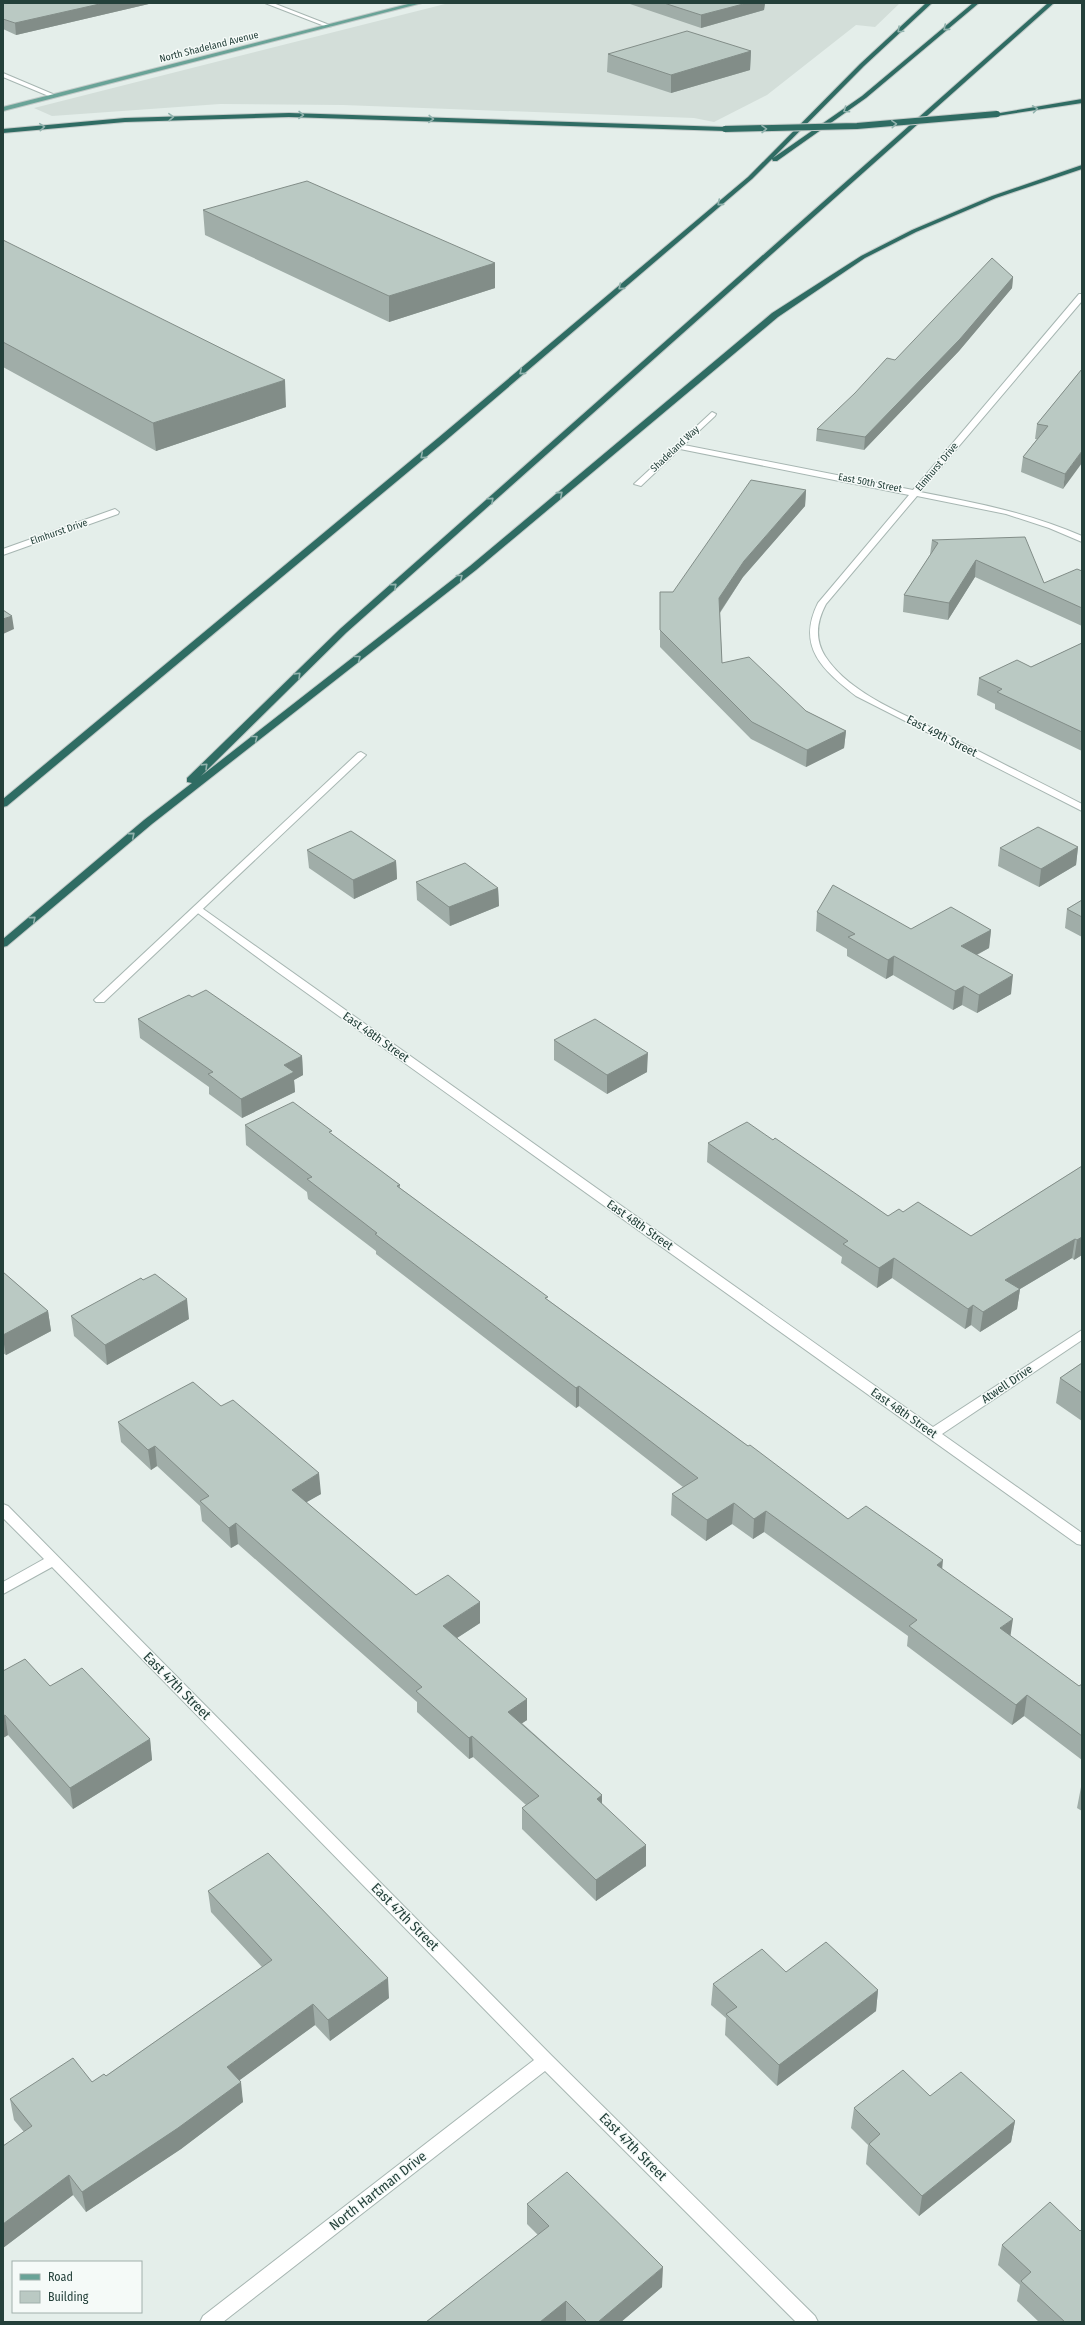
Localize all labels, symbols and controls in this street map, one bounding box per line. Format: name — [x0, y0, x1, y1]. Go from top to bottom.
one-way arrow — [943, 23, 951, 30]
one-way arrow — [897, 25, 905, 32]
street label: North Shadeland Avenue — [158, 29, 260, 65]
one-way arrow — [843, 105, 850, 112]
one-way arrow — [1032, 105, 1038, 114]
one-way arrow — [298, 111, 304, 119]
one-way arrow — [168, 113, 174, 122]
one-way arrow — [428, 115, 434, 123]
one-way arrow — [891, 119, 897, 128]
one-way arrow — [39, 122, 45, 131]
one-way arrow — [761, 125, 767, 133]
one-way arrow — [717, 199, 725, 206]
one-way arrow — [618, 283, 625, 290]
one-way arrow — [519, 367, 526, 374]
street label: Shadeland Way — [648, 423, 702, 475]
street label: Elmhurst Drive — [913, 440, 961, 494]
one-way arrow — [420, 451, 427, 458]
street label: East 50th Street — [837, 471, 904, 495]
one-way arrow — [555, 492, 563, 499]
one-way arrow — [486, 497, 494, 505]
street label: Elmhurst Drive — [29, 517, 89, 547]
one-way arrow — [456, 575, 463, 582]
one-way arrow — [389, 584, 396, 591]
one-way arrow — [353, 655, 360, 662]
one-way arrow — [293, 672, 301, 680]
street label: East 49th Street — [904, 712, 980, 760]
one-way arrow — [251, 736, 258, 743]
one-way arrow — [200, 763, 208, 771]
one-way arrow — [127, 833, 135, 840]
one-way arrow — [28, 917, 35, 924]
street label: East 48th Street — [340, 1009, 412, 1065]
street label: East 48th Street — [604, 1197, 676, 1253]
street label: Atwell Drive — [979, 1362, 1035, 1406]
street label: East 48th Street — [868, 1385, 940, 1441]
street label: East 47th Street — [140, 1649, 215, 1724]
street label: East 47th Street — [368, 1880, 443, 1955]
street label: East 47th Street — [596, 2110, 671, 2185]
street label: North Hartman Drive — [326, 2148, 430, 2234]
legend — [12, 2261, 142, 2313]
text: Road — [48, 2270, 73, 2284]
text: Building — [48, 2290, 89, 2304]

